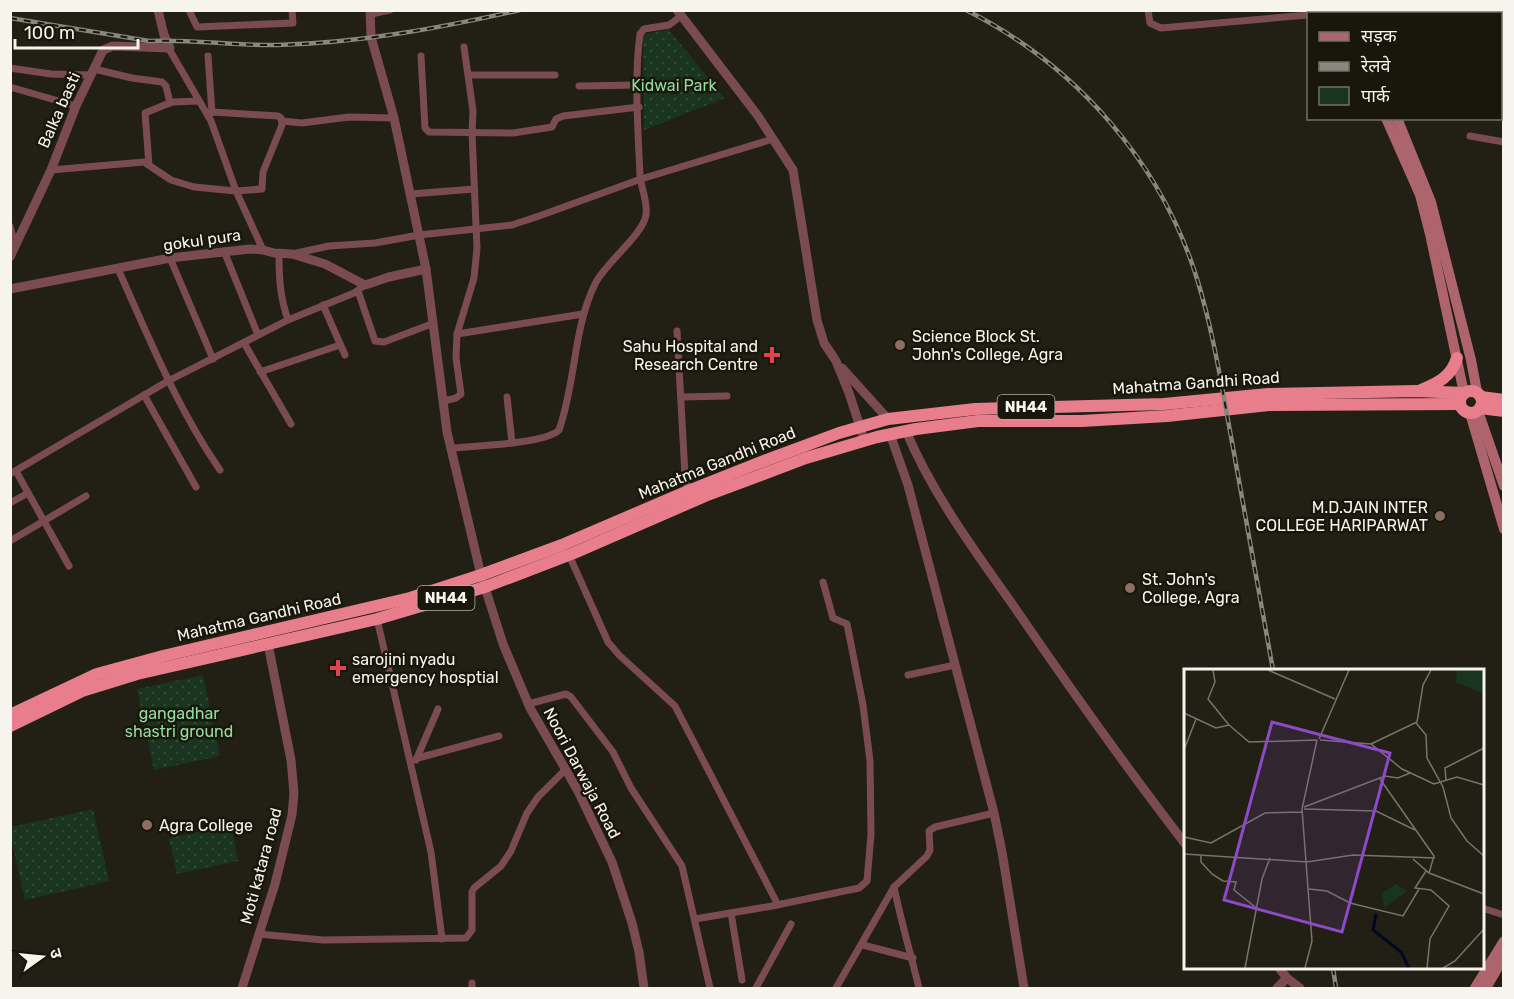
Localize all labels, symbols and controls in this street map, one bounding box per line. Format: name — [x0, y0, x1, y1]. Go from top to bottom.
scale bar — [15, 12, 138, 50]
legend — [1307, 12, 1502, 120]
text: 100 m — [24, 22, 75, 44]
text: सड़क — [1361, 25, 1398, 47]
text: रेलवे — [1360, 55, 1392, 77]
street label: Balka basti — [34, 69, 84, 151]
park label: Kidwai Park — [631, 76, 717, 95]
text: पार्क — [1361, 85, 1391, 107]
street label: gokul pura — [162, 225, 242, 255]
place label: Science Block St. John's College, Agra — [912, 327, 1063, 364]
place label: Sahu Hospital and Research Centre — [623, 337, 758, 374]
marker: Science Block St. John's College, Agra — [893, 338, 907, 352]
marker: Sahu Hospital and Research Centre — [763, 346, 781, 364]
street label: Mahatma Gandhi Road — [1112, 368, 1280, 398]
road number: NH44 — [998, 395, 1054, 419]
street label: Mahatma Gandhi Road — [636, 423, 798, 503]
place label: M.D.JAIN INTER COLLEGE HARIPARWAT — [1256, 498, 1428, 535]
marker: M.D.JAIN INTER COLLEGE HARIPARWAT — [1433, 509, 1447, 523]
place label: St. John's College, Agra — [1142, 570, 1240, 607]
marker: St. John's College, Agra — [1123, 581, 1137, 595]
road number: NH44 — [418, 586, 474, 610]
street label: Mahatma Gandhi Road — [175, 589, 343, 645]
place label: sarojini nyadu emergency hosptial — [352, 650, 499, 687]
marker: sarojini nyadu emergency hosptial — [329, 659, 347, 677]
inset map — [1184, 669, 1484, 969]
park label: gangadhar shastri ground — [125, 704, 233, 741]
street label: Noori Darwaja Road — [539, 704, 625, 842]
street label: Moti katara road — [236, 806, 286, 926]
place label: Agra College — [159, 816, 253, 835]
marker: Agra College — [140, 818, 154, 832]
north arrow — [12, 927, 72, 987]
text: उ — [46, 946, 67, 961]

